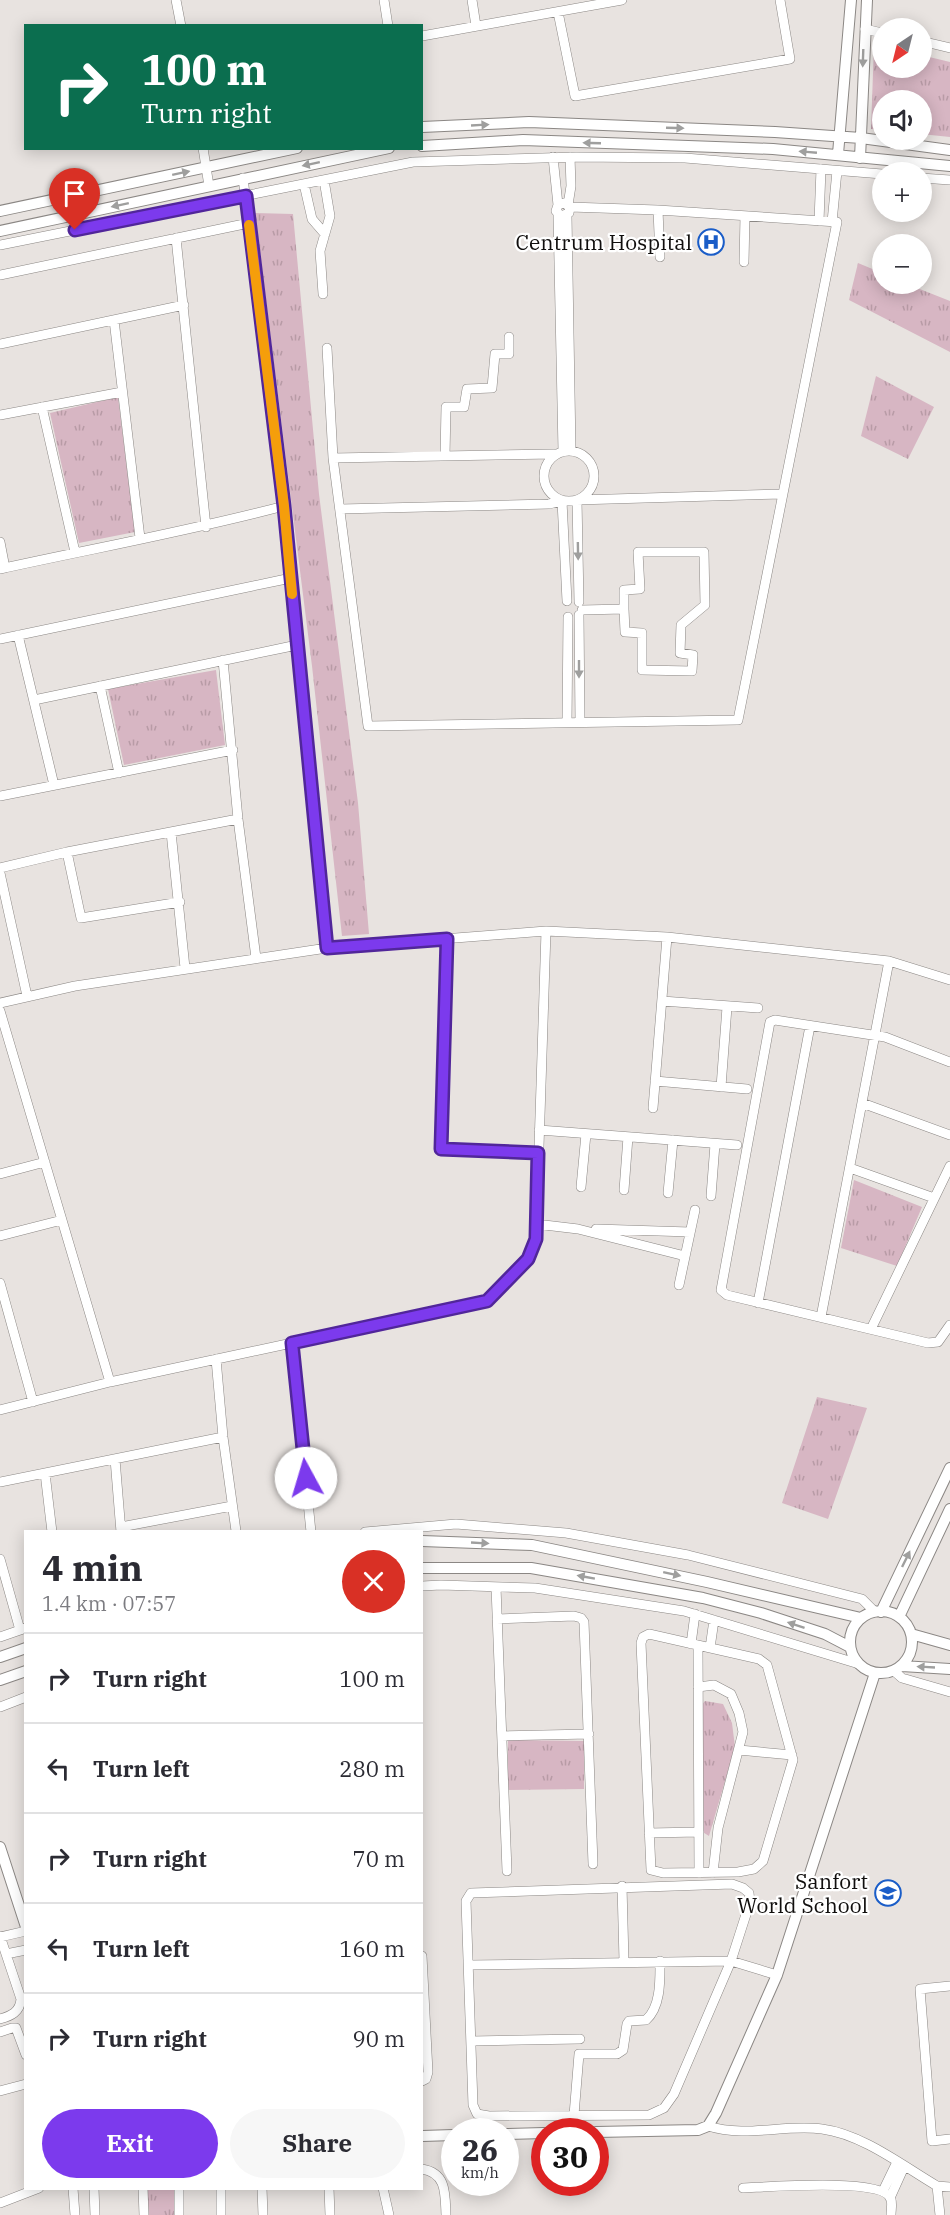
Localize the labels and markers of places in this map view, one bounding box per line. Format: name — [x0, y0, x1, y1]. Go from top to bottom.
pin — [49, 168, 100, 230]
hospital icon: Centrum Hospital — [696, 227, 726, 257]
place label: Centrum Hospital — [516, 228, 692, 256]
place label: Sanfort World School — [737, 1867, 868, 1919]
school or university icon: Sanfort World School — [873, 1878, 903, 1908]

